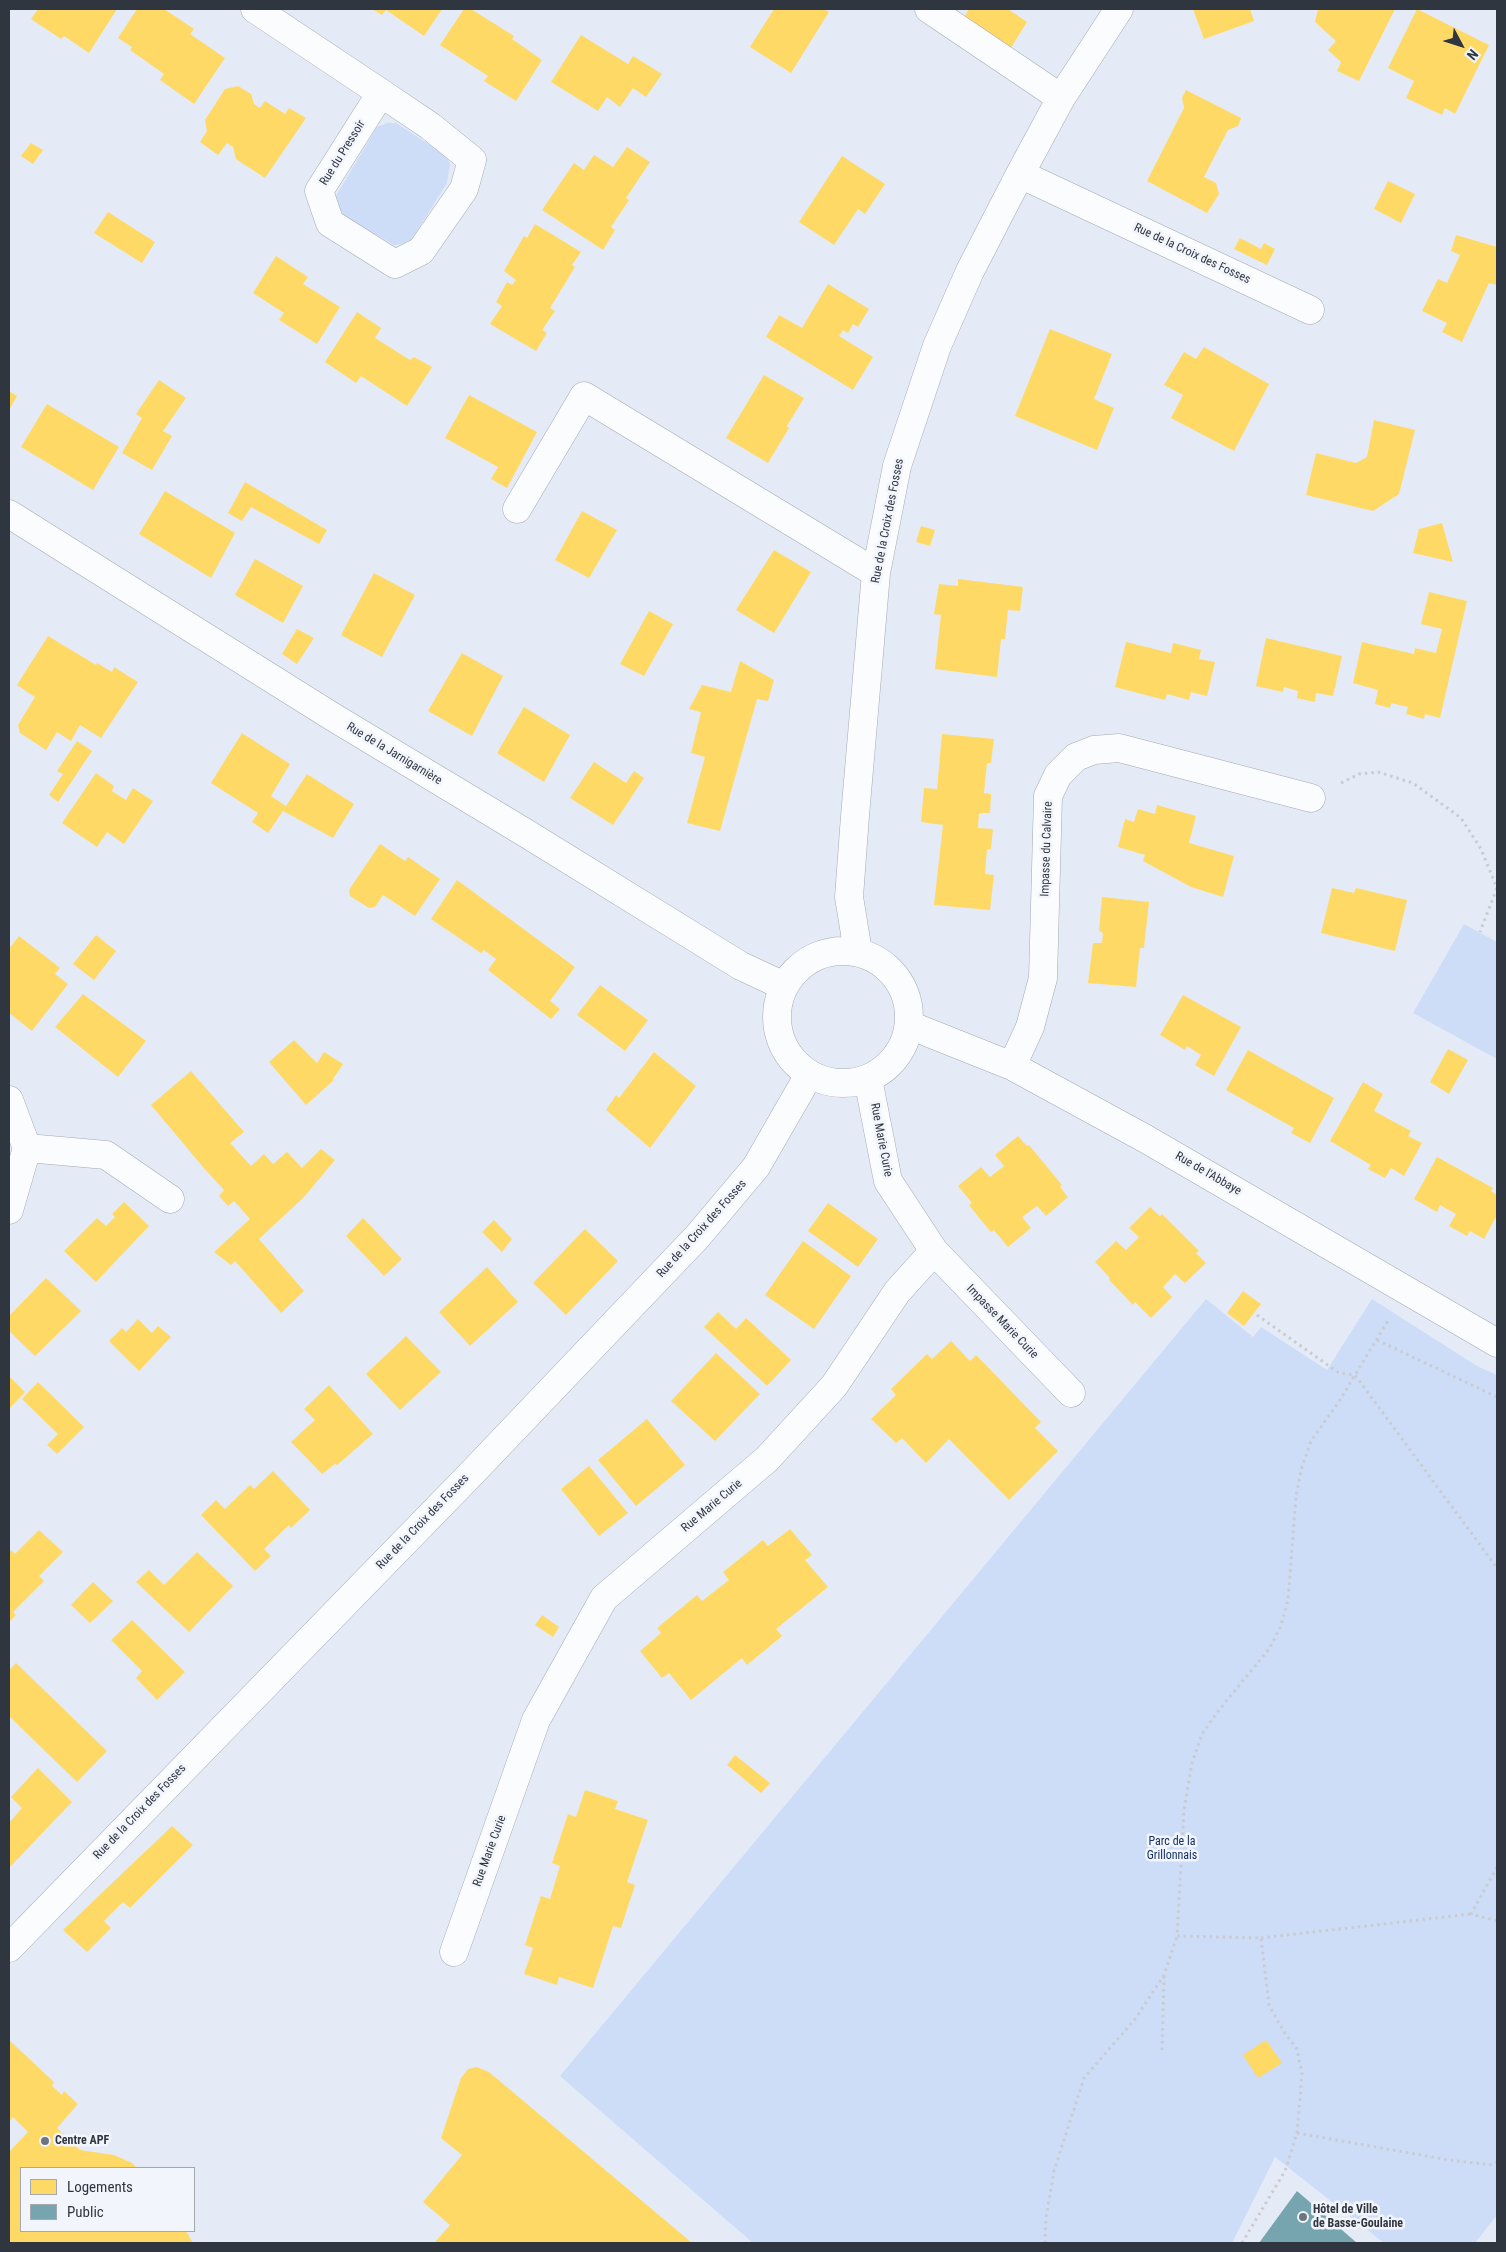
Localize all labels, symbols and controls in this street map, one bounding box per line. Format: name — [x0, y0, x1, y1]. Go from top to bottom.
north arrow — [1436, 20, 1486, 70]
text: N — [1464, 46, 1481, 63]
street label: Rue du Pressoir — [317, 118, 369, 188]
street label: Rue de la Croix des Fosses — [1131, 221, 1253, 287]
street label: Rue de la Croix des Fosses — [869, 457, 907, 585]
street label: Rue de la Jarnigarnière — [344, 720, 444, 788]
street label: Impasse du Calvaire — [1038, 801, 1056, 897]
street label: Rue Marie Curie — [867, 1102, 895, 1178]
street label: Rue de l'Abbaye — [1172, 1149, 1244, 1199]
street label: Rue de la Croix des Fosses — [654, 1177, 750, 1281]
street label: Impasse Marie Curie — [963, 1282, 1041, 1362]
street label: Rue de la Croix des Fosses — [374, 1471, 472, 1573]
street label: Rue Marie Curie — [679, 1476, 745, 1536]
street label: Rue de la Croix des Fosses — [91, 1761, 189, 1863]
street label: Rue Marie Curie — [470, 1813, 510, 1889]
park label: Parc de la Grillonnais — [1147, 1835, 1197, 1863]
place label: Centre APF — [55, 2134, 109, 2148]
marker: Centre APF — [39, 2135, 51, 2147]
legend — [20, 2167, 195, 2232]
text: Logements — [67, 2178, 133, 2196]
text: Public — [67, 2203, 104, 2221]
place label: Hôtel de Ville de Basse-Goulaine — [1313, 2203, 1403, 2231]
marker: Hôtel de Ville de Basse-Goulaine — [1297, 2211, 1309, 2223]

